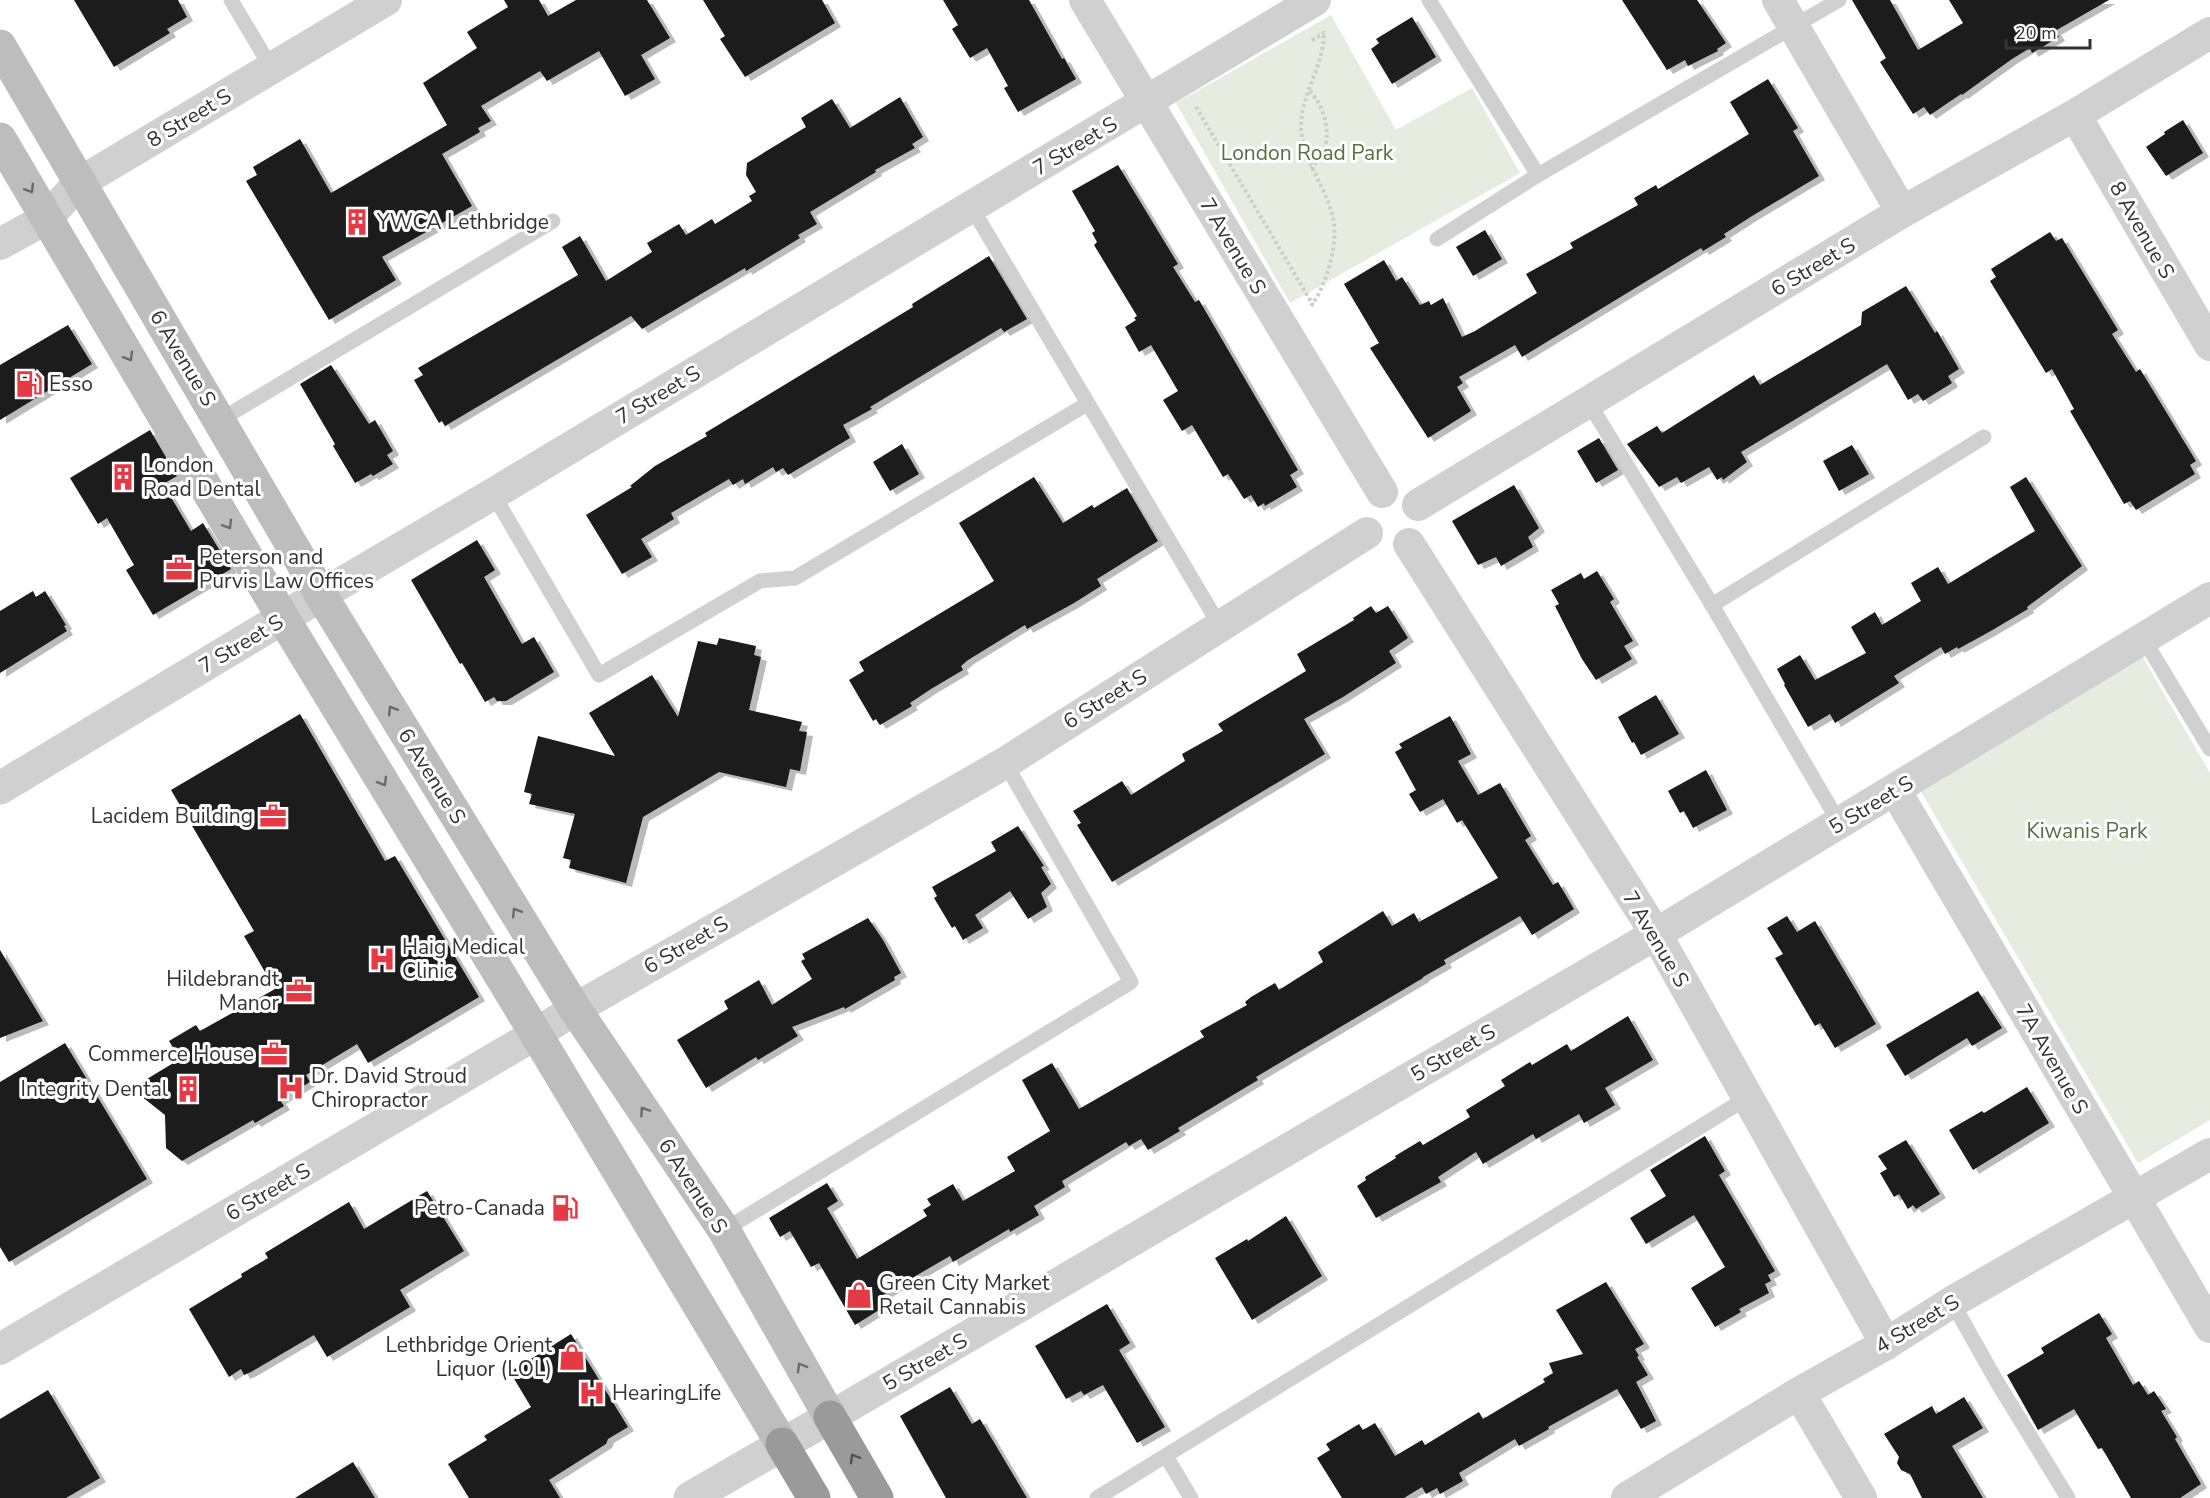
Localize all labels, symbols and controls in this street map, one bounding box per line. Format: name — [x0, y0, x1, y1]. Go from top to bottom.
scale bar — [2006, 12, 2090, 50]
text: 20 m — [2015, 21, 2057, 45]
street label: 8 Street S — [142, 82, 236, 154]
street label: 7 Street S — [1028, 110, 1122, 182]
park label: London Road Park — [1221, 139, 1394, 167]
street label: 8 Avenue S — [2103, 176, 2181, 284]
one-way arrow — [23, 183, 34, 193]
street label: 7 Avenue S — [1193, 193, 1273, 299]
building icon: YWCA Lethbridge — [342, 207, 372, 237]
place label: YWCA Lethbridge — [376, 208, 549, 236]
street label: 6 Street S — [1766, 231, 1860, 303]
street label: 6 Avenue S — [143, 305, 223, 411]
one-way arrow — [122, 351, 134, 361]
street label: 7 Street S — [611, 359, 705, 431]
fuel station icon: Esso — [14, 369, 44, 399]
place label: Esso — [49, 370, 93, 398]
place label: London Road Dental — [143, 451, 261, 503]
building icon: London Road Dental — [108, 462, 138, 492]
one-way arrow — [221, 519, 233, 529]
place label: Peterson and Purvis Law Offices — [199, 543, 374, 595]
office icon: Peterson and Purvis Law Offices — [164, 554, 194, 584]
street label: 7 Street S — [194, 608, 288, 680]
street label: 6 Street S — [1058, 662, 1152, 736]
one-way arrow — [388, 706, 400, 716]
street label: 6 Avenue S — [392, 723, 472, 829]
street label: 5 Street S — [1824, 769, 1918, 841]
one-way arrow — [375, 776, 387, 786]
office icon: Lacidem Building — [258, 801, 288, 831]
place label: Lacidem Building — [91, 802, 253, 830]
park label: Kiwanis Park — [2027, 817, 2148, 845]
street label: 7 Avenue S — [1616, 886, 1696, 992]
one-way arrow — [512, 908, 524, 918]
street label: 6 Street S — [638, 909, 734, 981]
place label: Haig Medical Clinic — [402, 933, 526, 985]
hospital icon: Haig Medical Clinic — [367, 944, 397, 974]
place label: Hildebrandt Manor — [166, 965, 280, 1017]
office icon: Hildebrandt Manor — [284, 976, 314, 1006]
street label: 7A Avenue S — [2009, 999, 2095, 1119]
street label: 5 Street S — [1405, 1017, 1501, 1089]
office icon: Commerce House — [259, 1039, 289, 1069]
place label: Commerce House — [88, 1040, 254, 1068]
place label: Dr. David Stroud Chiropractor — [311, 1062, 467, 1114]
hospital icon: Dr. David Stroud Chiropractor — [276, 1073, 306, 1103]
building icon: Integrity Dental — [173, 1074, 203, 1104]
place label: Integrity Dental — [21, 1075, 169, 1103]
one-way arrow — [640, 1107, 651, 1118]
street label: 6 Avenue S — [652, 1133, 734, 1239]
street label: 6 Street S — [220, 1156, 316, 1228]
fuel station icon: Petro-Canada — [550, 1193, 580, 1223]
place label: Petro-Canada — [414, 1194, 545, 1222]
place label: Green City Market Retail Cannabis — [879, 1269, 1050, 1321]
shop icon: Green City Market Retail Cannabis — [844, 1280, 874, 1310]
street label: 4 Street S — [1870, 1288, 1964, 1360]
street label: 5 Street S — [877, 1326, 973, 1398]
place label: Lethbridge Orient Liquor (LOL) — [386, 1331, 553, 1383]
shop icon: Lethbridge Orient Liquor (LOL) — [557, 1342, 587, 1372]
one-way arrow — [797, 1362, 808, 1373]
hospital icon: HearingLife — [577, 1378, 607, 1408]
place label: HearingLife — [612, 1379, 721, 1407]
one-way arrow — [849, 1454, 861, 1464]

